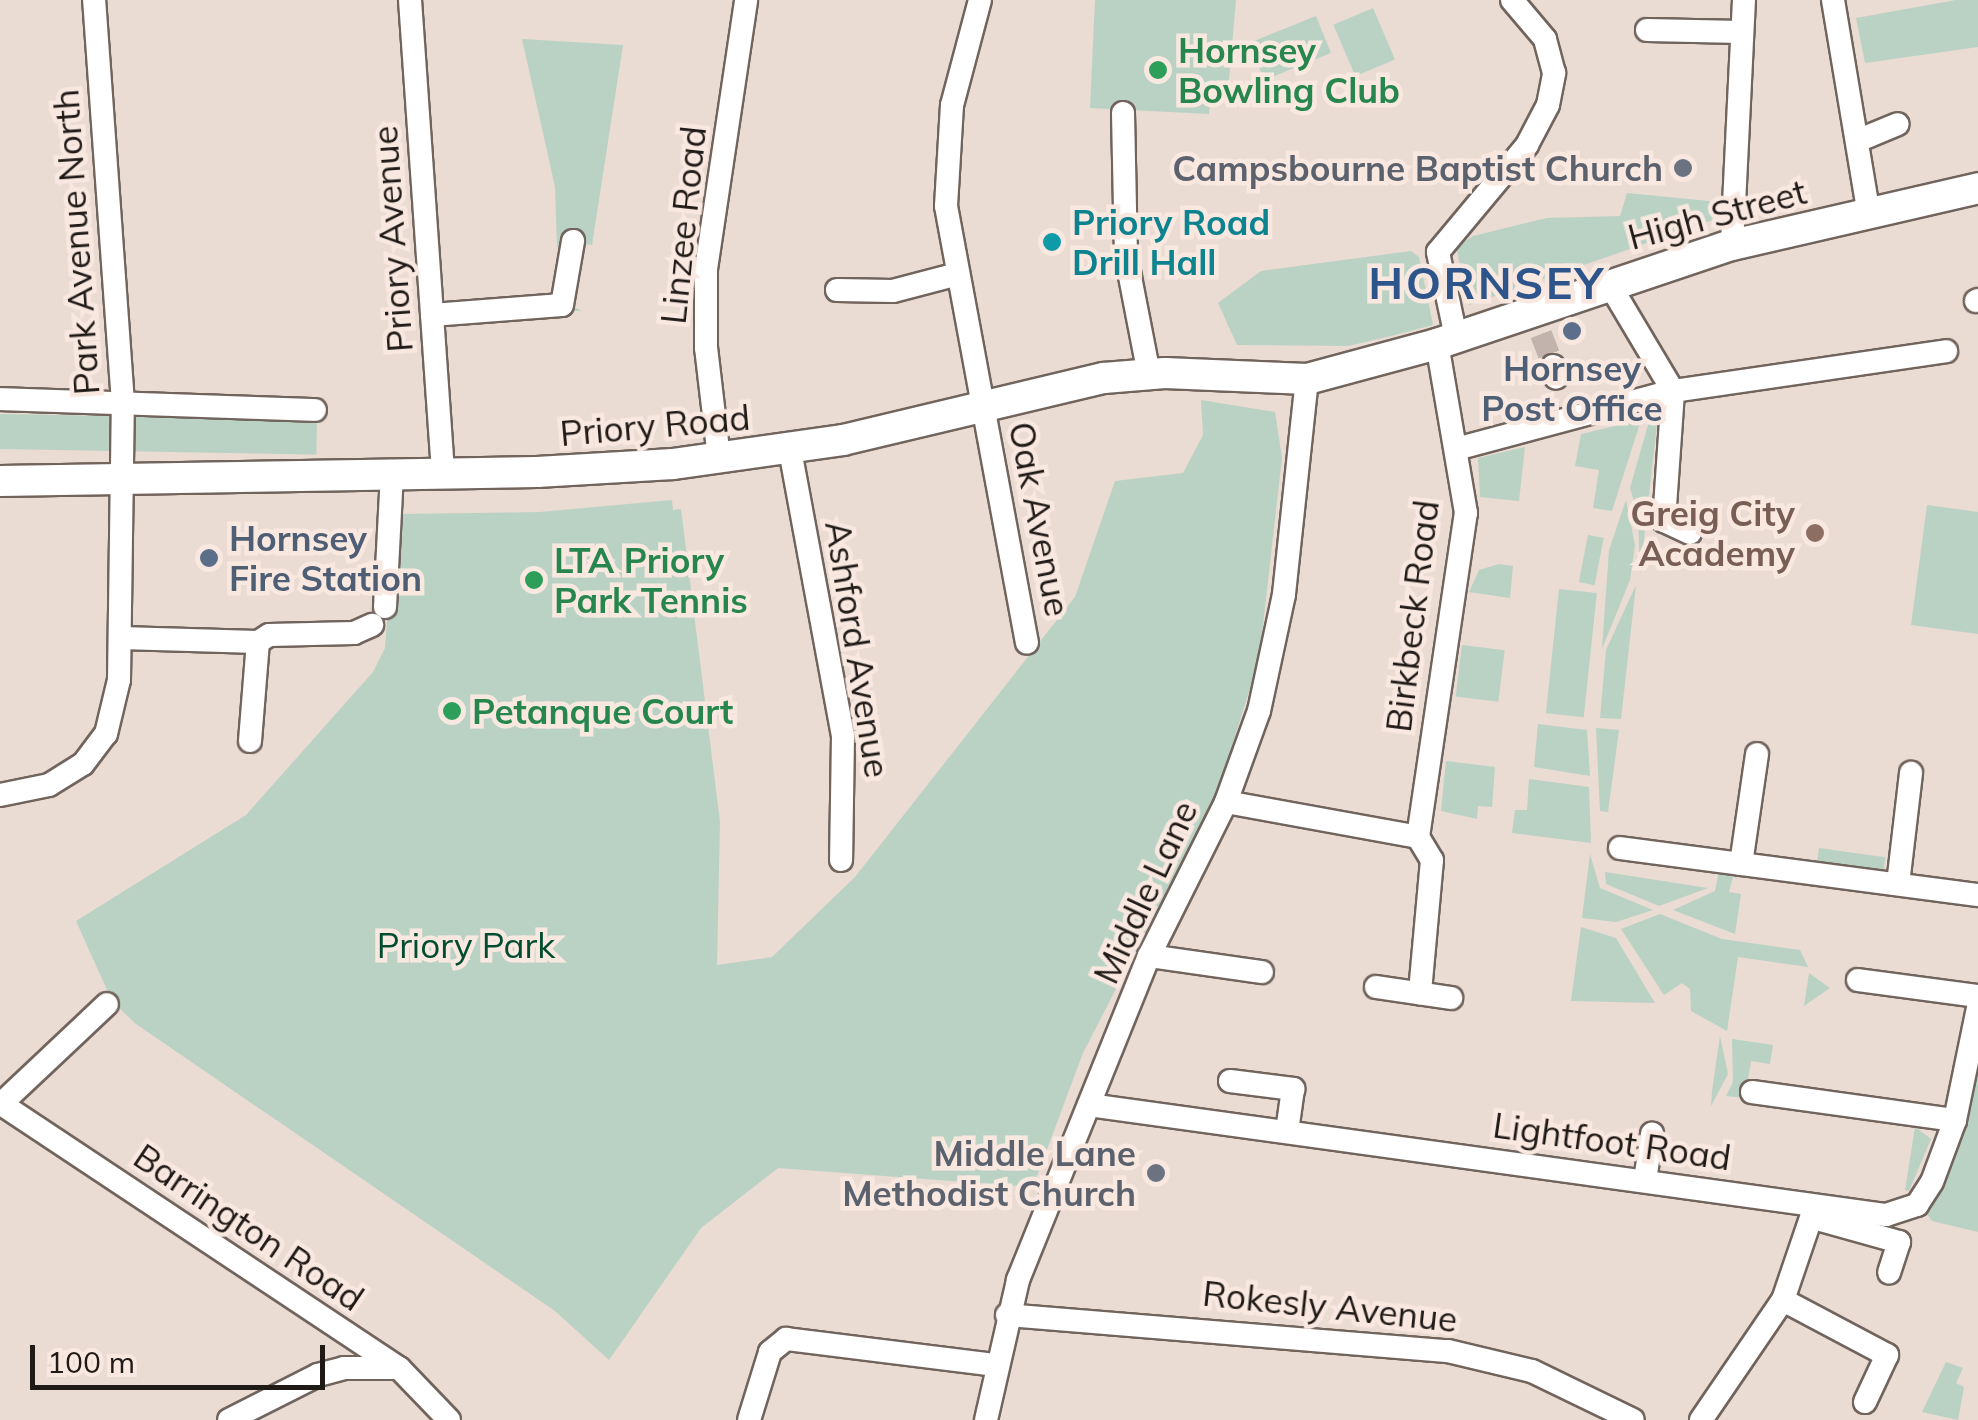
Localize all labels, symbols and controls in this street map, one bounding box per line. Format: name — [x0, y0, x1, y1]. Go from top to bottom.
place label: Hornsey Bowling Club — [1178, 29, 1400, 111]
marker: Hornsey Bowling Club — [1147, 59, 1169, 81]
street label: Park Avenue North — [44, 88, 108, 396]
street label: Priory Avenue — [363, 124, 421, 354]
street label: Linzee Road — [652, 124, 714, 326]
place label: Campsbourne Baptist Church — [1172, 147, 1663, 189]
marker: Campsbourne Baptist Church — [1672, 157, 1694, 179]
street label: High Street — [1623, 170, 1811, 258]
place label: Priory Road Drill Hall — [1072, 201, 1270, 283]
marker: Priory Road Drill Hall — [1041, 231, 1063, 253]
district label: HORNSEY — [1368, 256, 1606, 310]
marker: Hornsey Post Office — [1561, 320, 1583, 342]
place label: Hornsey Post Office — [1481, 347, 1663, 429]
street label: Priory Road — [558, 396, 752, 454]
street label: Oak Avenue — [1001, 418, 1079, 620]
place label: Greig City Academy — [1630, 492, 1795, 574]
street label: Birkbeck Road — [1377, 498, 1447, 734]
place label: Hornsey Fire Station — [229, 517, 422, 599]
street label: Ashford Avenue — [817, 518, 899, 780]
marker: Greig City Academy — [1804, 522, 1826, 544]
place label: LTA Priory Park Tennis — [554, 539, 748, 621]
marker: Hornsey Fire Station — [198, 547, 220, 569]
marker: LTA Priory Park Tennis — [523, 569, 545, 591]
place label: Petanque Court — [472, 690, 733, 732]
marker: Petanque Court — [441, 700, 463, 722]
street label: Middle Lane — [1084, 794, 1206, 990]
park label: Priory Park — [377, 924, 555, 966]
street label: Lightfoot Road — [1490, 1104, 1734, 1178]
place label: Middle Lane Methodist Church — [842, 1132, 1136, 1214]
street label: Barrington Road — [126, 1135, 372, 1319]
marker: Middle Lane Methodist Church — [1145, 1162, 1167, 1184]
street label: Rokesly Avenue — [1201, 1272, 1459, 1340]
scale bar — [35, 1325, 330, 1387]
text: 100 m — [47, 1343, 135, 1381]

